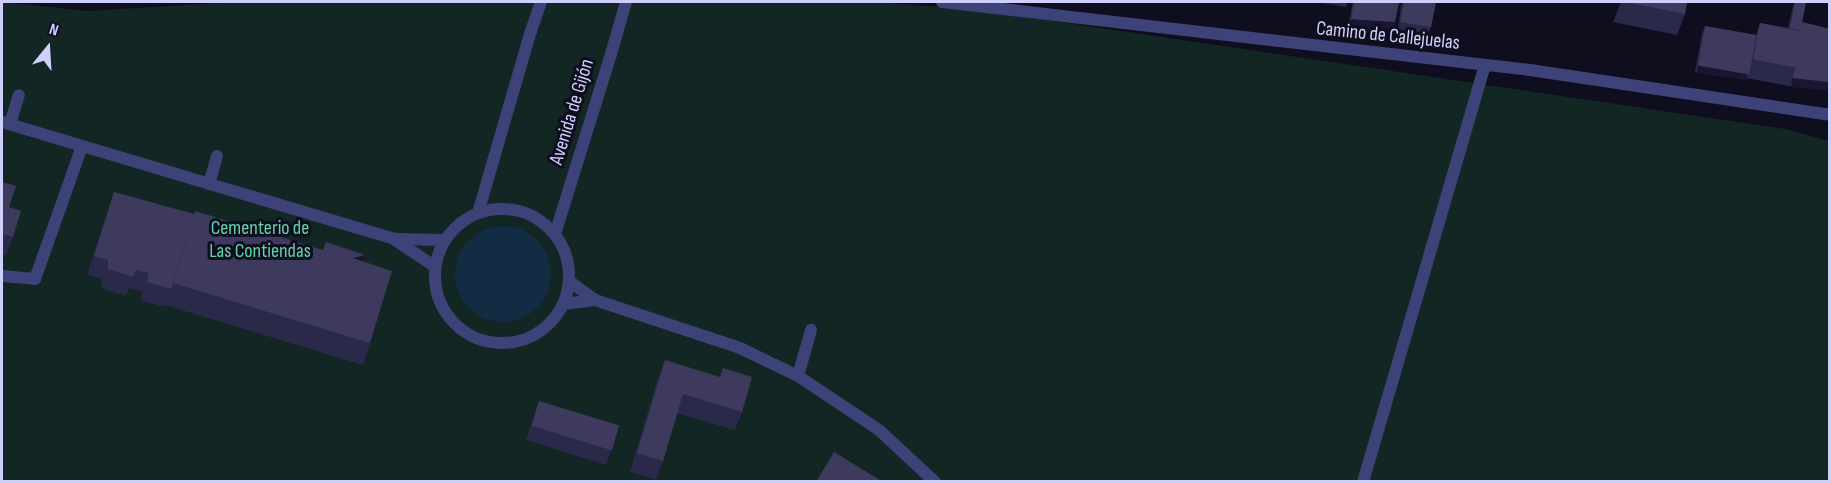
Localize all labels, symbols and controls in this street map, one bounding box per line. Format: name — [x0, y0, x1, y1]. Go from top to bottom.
street label: Camino de Callejuelas — [1315, 17, 1461, 55]
north arrow — [18, 18, 78, 78]
text: N — [47, 20, 61, 41]
street label: Avenida de Gijón — [545, 56, 599, 168]
park label: Cementerio de Las Contiendas — [209, 217, 311, 264]

